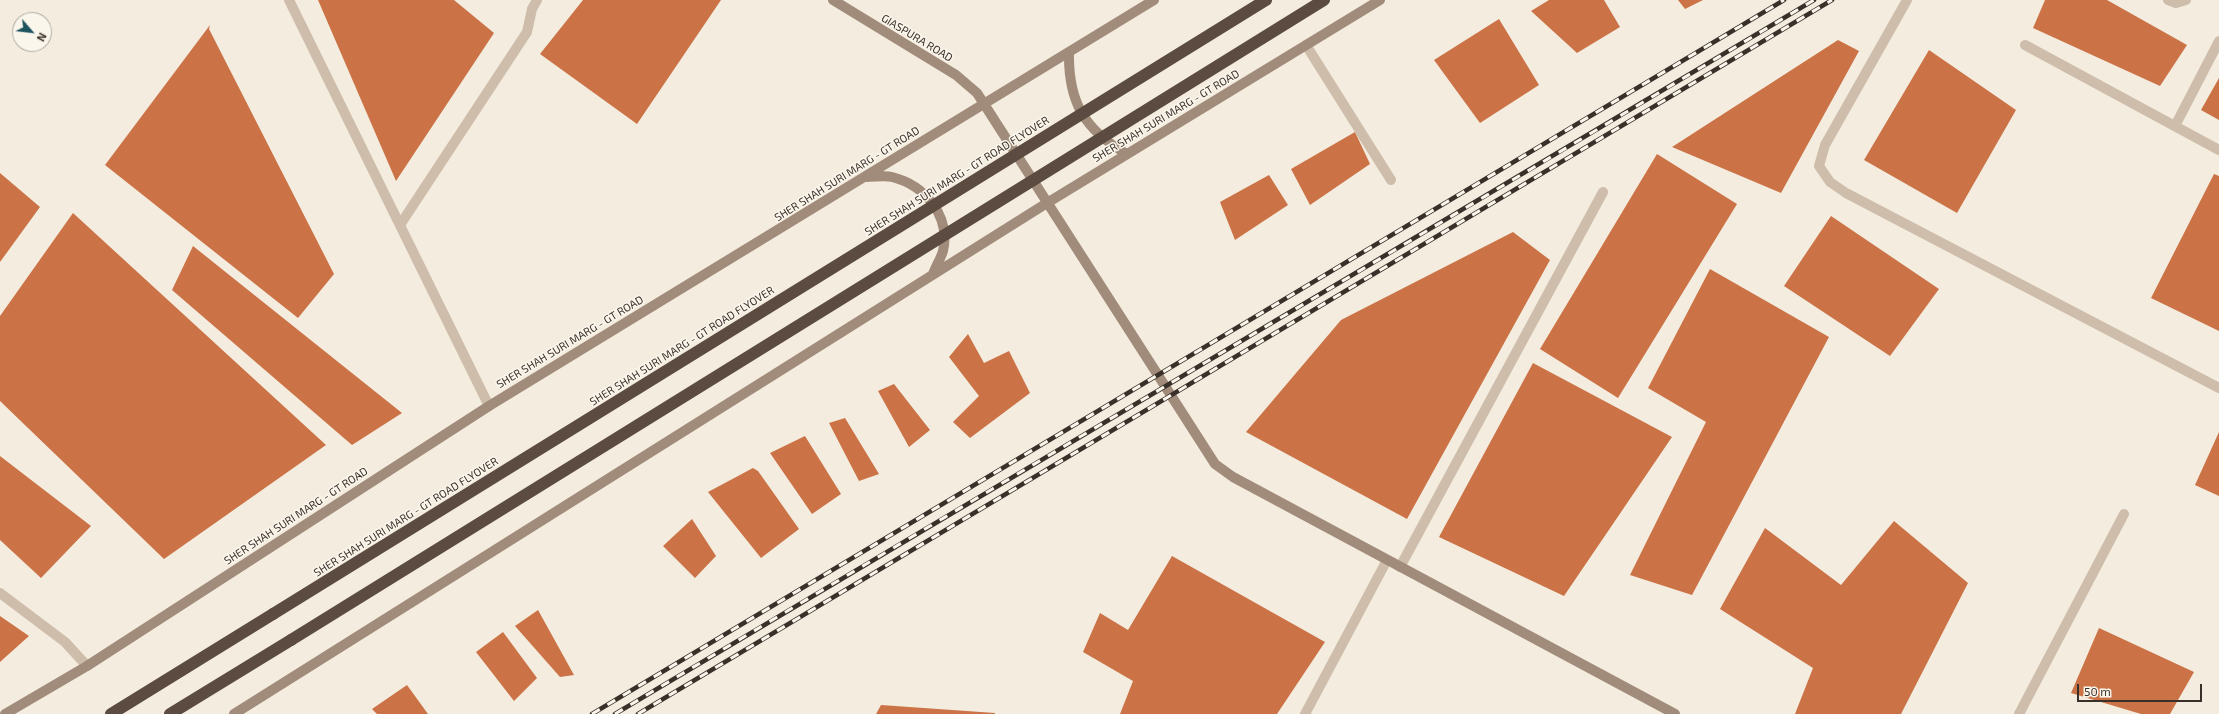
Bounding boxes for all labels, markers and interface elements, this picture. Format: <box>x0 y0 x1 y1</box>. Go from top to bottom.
street label: GIASPURA ROAD <box>879 11 955 65</box>
north arrow <box>12 12 52 52</box>
text: N <box>35 31 50 44</box>
street label: SHER SHAH SURI MARG - GT ROAD <box>1090 67 1242 165</box>
street label: SHER SHAH SURI MARG - GT ROAD FLYOVER <box>862 113 1052 239</box>
street label: SHER SHAH SURI MARG - GT ROAD <box>772 124 922 224</box>
street label: SHER SHAH SURI MARG - GT ROAD FLYOVER <box>587 283 777 409</box>
street label: SHER SHAH SURI MARG - GT ROAD <box>494 293 646 391</box>
street label: SHER SHAH SURI MARG - GT ROAD FLYOVER <box>311 454 501 580</box>
street label: SHER SHAH SURI MARG - GT ROAD <box>222 465 370 567</box>
scale bar <box>2079 676 2204 702</box>
text: 50 m <box>2084 684 2111 698</box>

